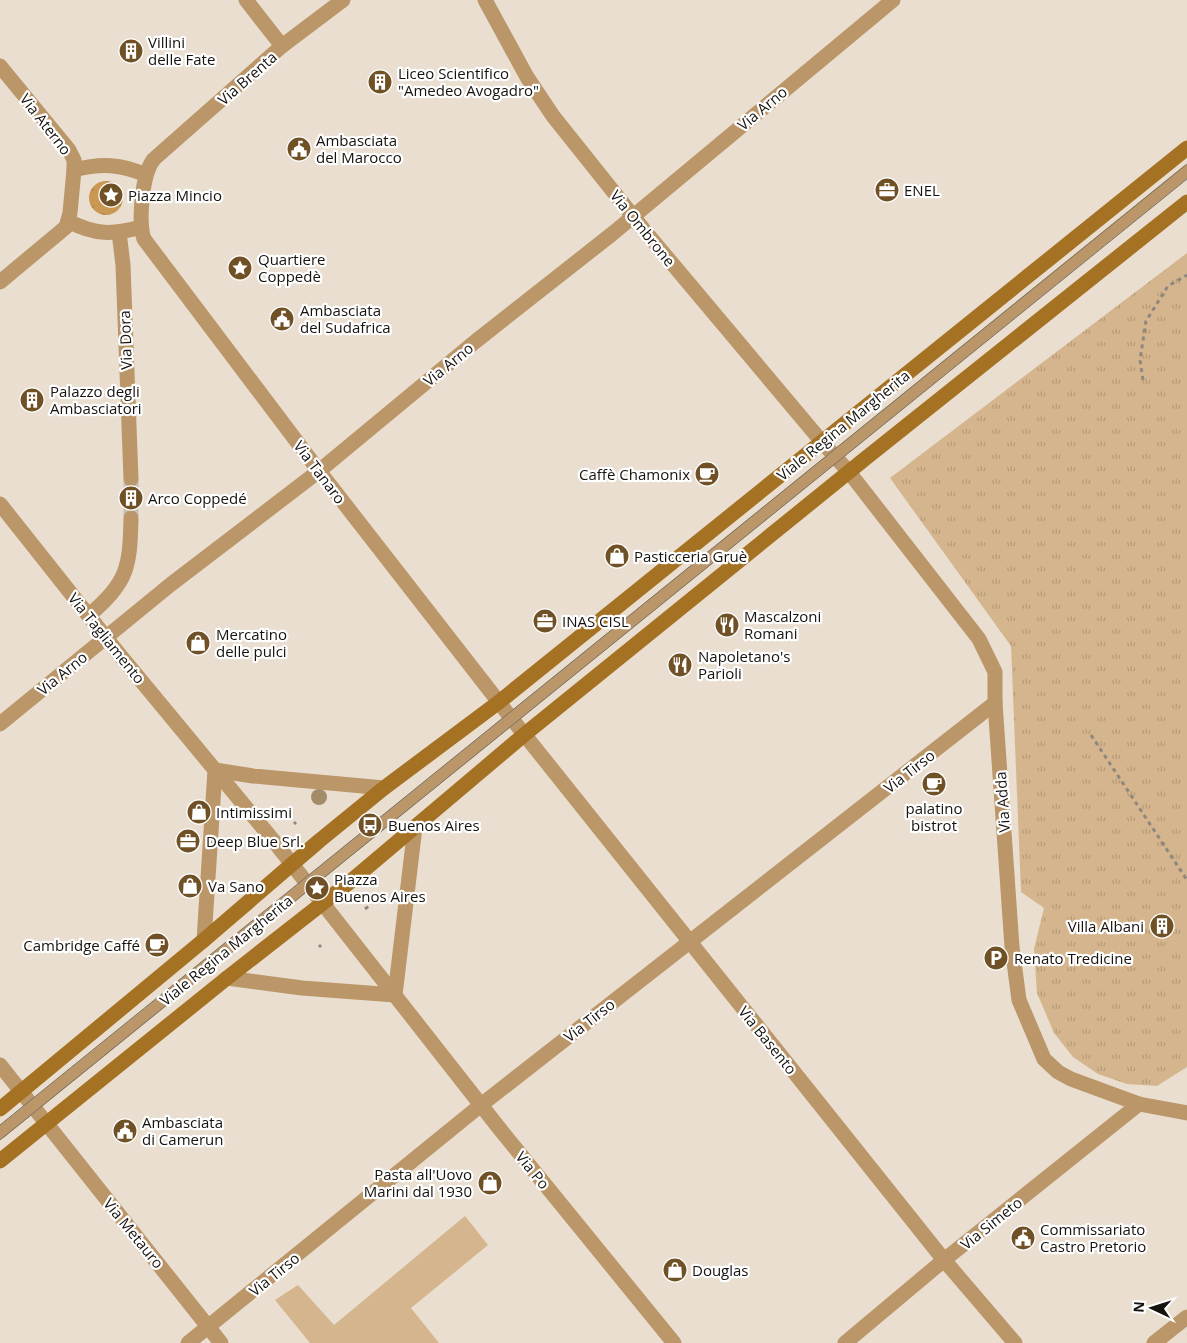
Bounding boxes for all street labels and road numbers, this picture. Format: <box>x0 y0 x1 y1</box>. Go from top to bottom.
street label: Via Brenta <box>213 47 281 109</box>
street label: Via Arno <box>733 81 791 135</box>
street label: Via Aterno <box>16 89 76 159</box>
street label: Via Ombrone <box>606 186 680 270</box>
street label: Via Dora <box>114 310 136 370</box>
street label: Via Arno <box>419 338 477 390</box>
street label: Viale Regina Margherita <box>772 365 914 485</box>
street label: Via Tanaro <box>290 436 350 508</box>
street label: Via Tagliamento <box>64 588 150 688</box>
street label: Via Arno <box>33 647 91 699</box>
street label: Via Tirso <box>879 745 939 797</box>
street label: Via Adda <box>990 771 1014 833</box>
street label: Viale Regina Margherita <box>155 890 297 1010</box>
street label: Via Tirso <box>559 994 619 1046</box>
street label: Via Basento <box>734 1002 802 1078</box>
street label: Via Po <box>512 1147 554 1193</box>
street label: Via Simeto <box>956 1192 1026 1254</box>
street label: Via Metauro <box>100 1194 168 1272</box>
street label: Via Tirso <box>245 1248 303 1300</box>

